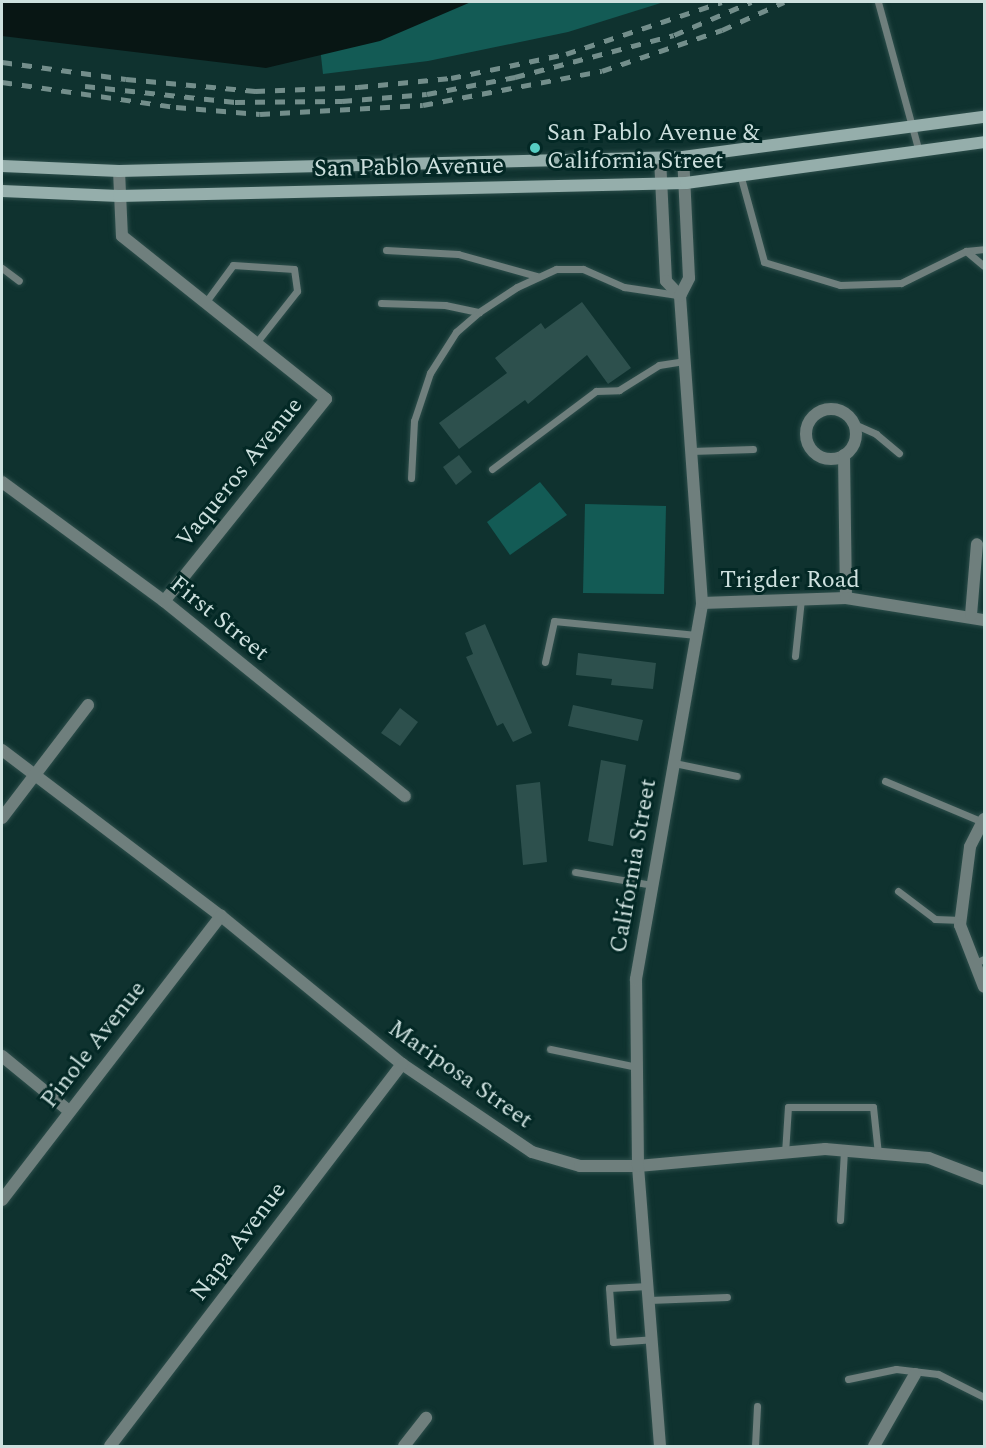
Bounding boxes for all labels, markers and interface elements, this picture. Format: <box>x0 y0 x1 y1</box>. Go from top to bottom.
place label: San Pablo Avenue & California Street <box>547 120 760 176</box>
marker: San Pablo Avenue & California Street <box>528 141 542 155</box>
street label: San Pablo Avenue <box>314 152 504 184</box>
street label: Vaqueros Avenue <box>171 392 309 554</box>
street label: Trigder Road <box>720 567 860 595</box>
street label: First Street <box>164 570 274 668</box>
street label: California Street <box>605 777 663 955</box>
street label: Pinole Avenue <box>35 976 153 1114</box>
street label: Mariposa Street <box>382 1015 538 1135</box>
street label: Napa Avenue <box>185 1177 293 1307</box>

